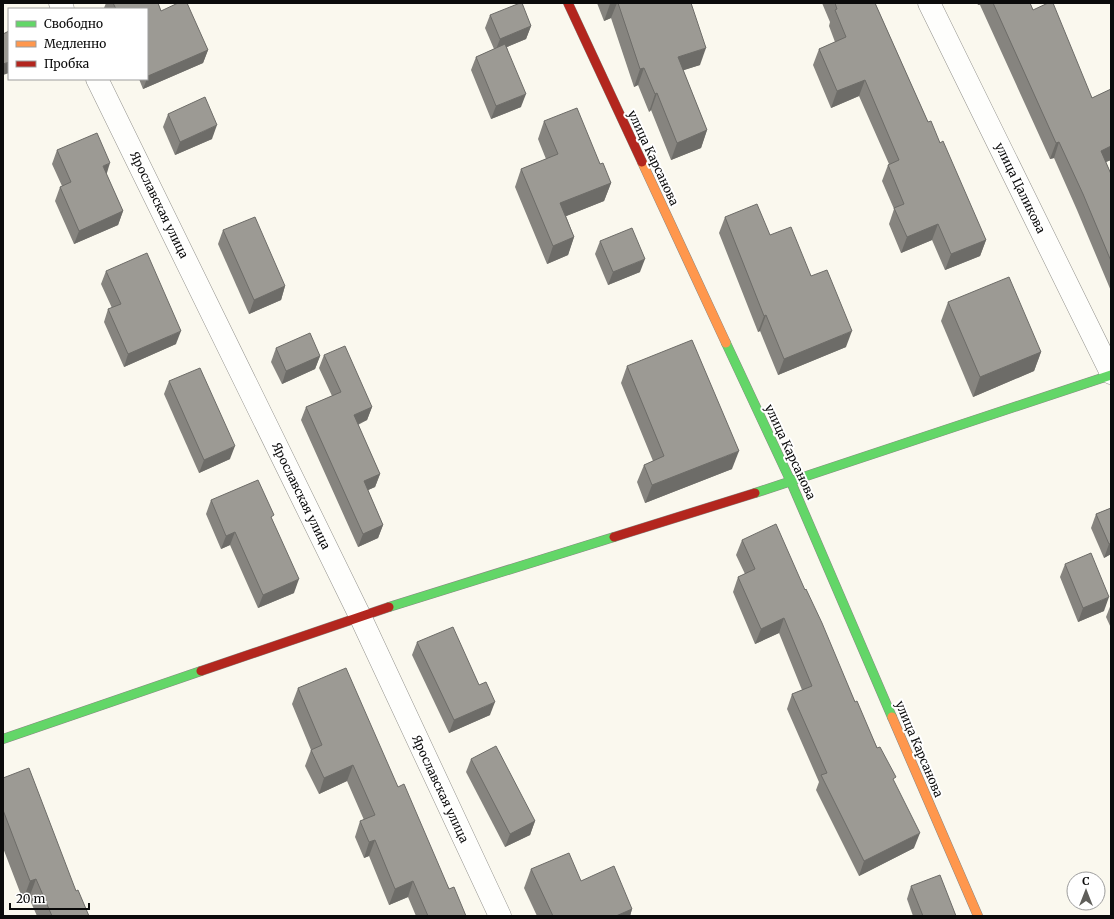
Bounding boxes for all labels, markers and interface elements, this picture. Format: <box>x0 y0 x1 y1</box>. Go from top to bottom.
legend <box>8 8 148 80</box>
text: Свободно <box>44 16 103 31</box>
text: Медленно <box>44 36 106 51</box>
text: Пробка <box>44 56 90 71</box>
street label: улица Карсанова <box>625 108 682 208</box>
street label: улица Цаликова <box>992 140 1049 236</box>
street label: Ярославская улица <box>127 149 192 261</box>
street label: улица Карсанова <box>762 402 819 502</box>
street label: Ярославская улица <box>269 440 334 552</box>
street label: улица Карсанова <box>892 698 947 800</box>
street label: Ярославская улица <box>409 733 472 846</box>
north arrow <box>1066 871 1106 911</box>
text: С <box>1082 874 1090 888</box>
scale bar <box>10 885 89 911</box>
text: 20 m <box>16 891 45 906</box>

